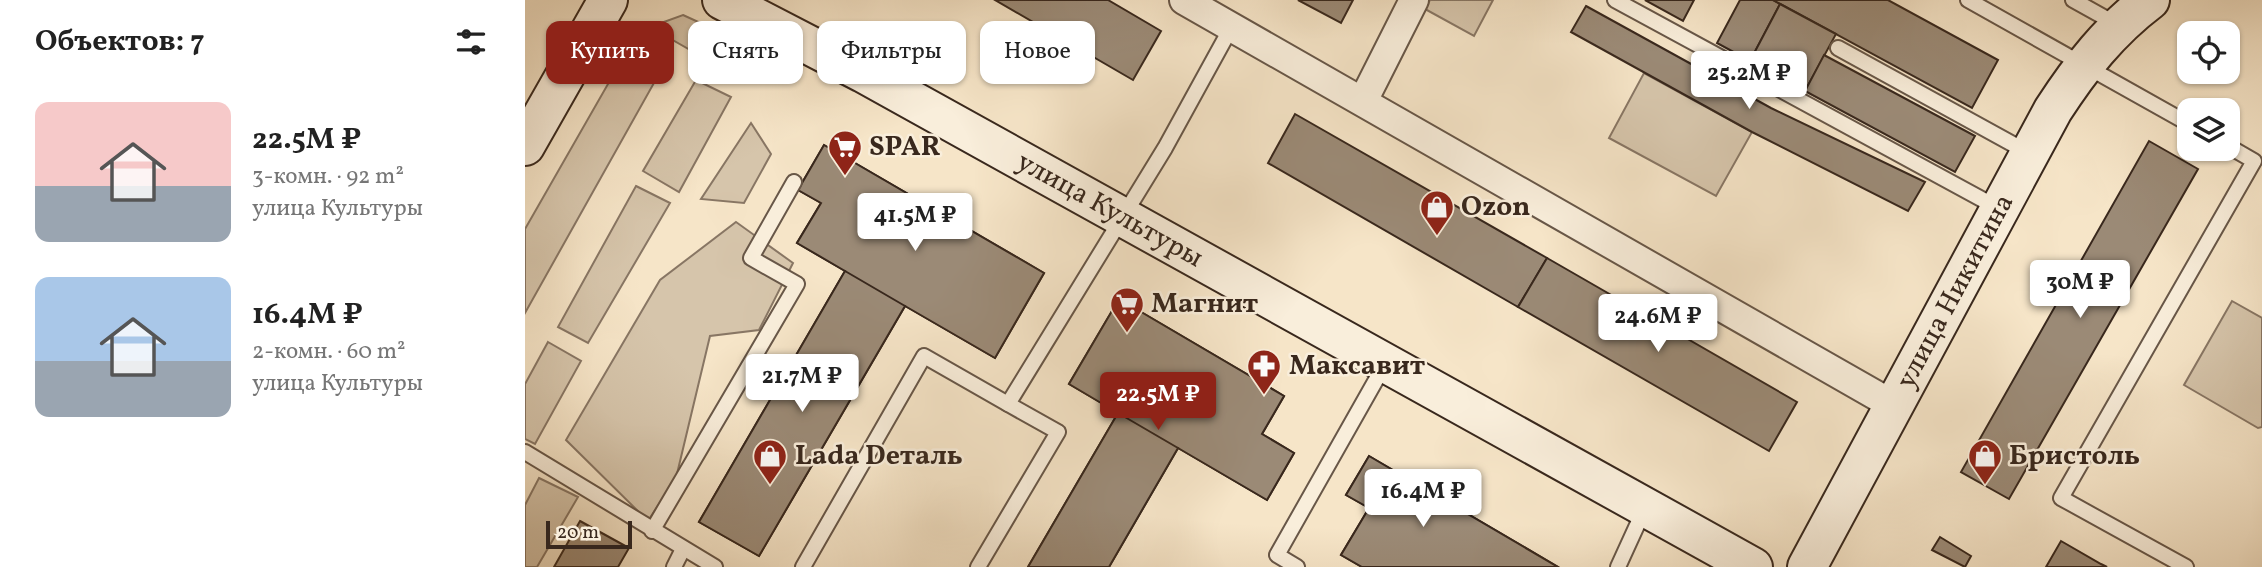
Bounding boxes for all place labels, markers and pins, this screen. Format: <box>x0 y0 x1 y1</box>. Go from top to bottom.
pin: 25.2M ₽ <box>1684 52 1814 111</box>
supermarket icon: SPAR <box>826 128 864 177</box>
place label: SPAR <box>869 128 941 167</box>
shop icon: Ozon <box>1418 188 1456 237</box>
place label: Ozon <box>1461 188 1531 227</box>
pin: 41.5M ₽ <box>850 194 980 253</box>
pin: 30M ₽ <box>2031 260 2129 320</box>
supermarket icon: Магнит <box>1108 285 1146 334</box>
place label: Магнит <box>1151 285 1259 324</box>
pin: 24.6M ₽ <box>1593 294 1723 354</box>
pharmacy icon: Максавит <box>1245 347 1283 396</box>
place label: Максавит <box>1289 347 1426 386</box>
pin: 21.7M ₽ <box>737 354 867 414</box>
pin: 22.5M ₽ <box>1093 372 1223 432</box>
shop icon: Lada Dеталь <box>751 437 789 486</box>
place label: Lada Dеталь <box>795 437 963 476</box>
shop icon: Бристоль <box>1966 437 2004 486</box>
place label: Бристоль <box>2009 437 2140 476</box>
pin: 16.4M ₽ <box>1358 470 1488 529</box>

